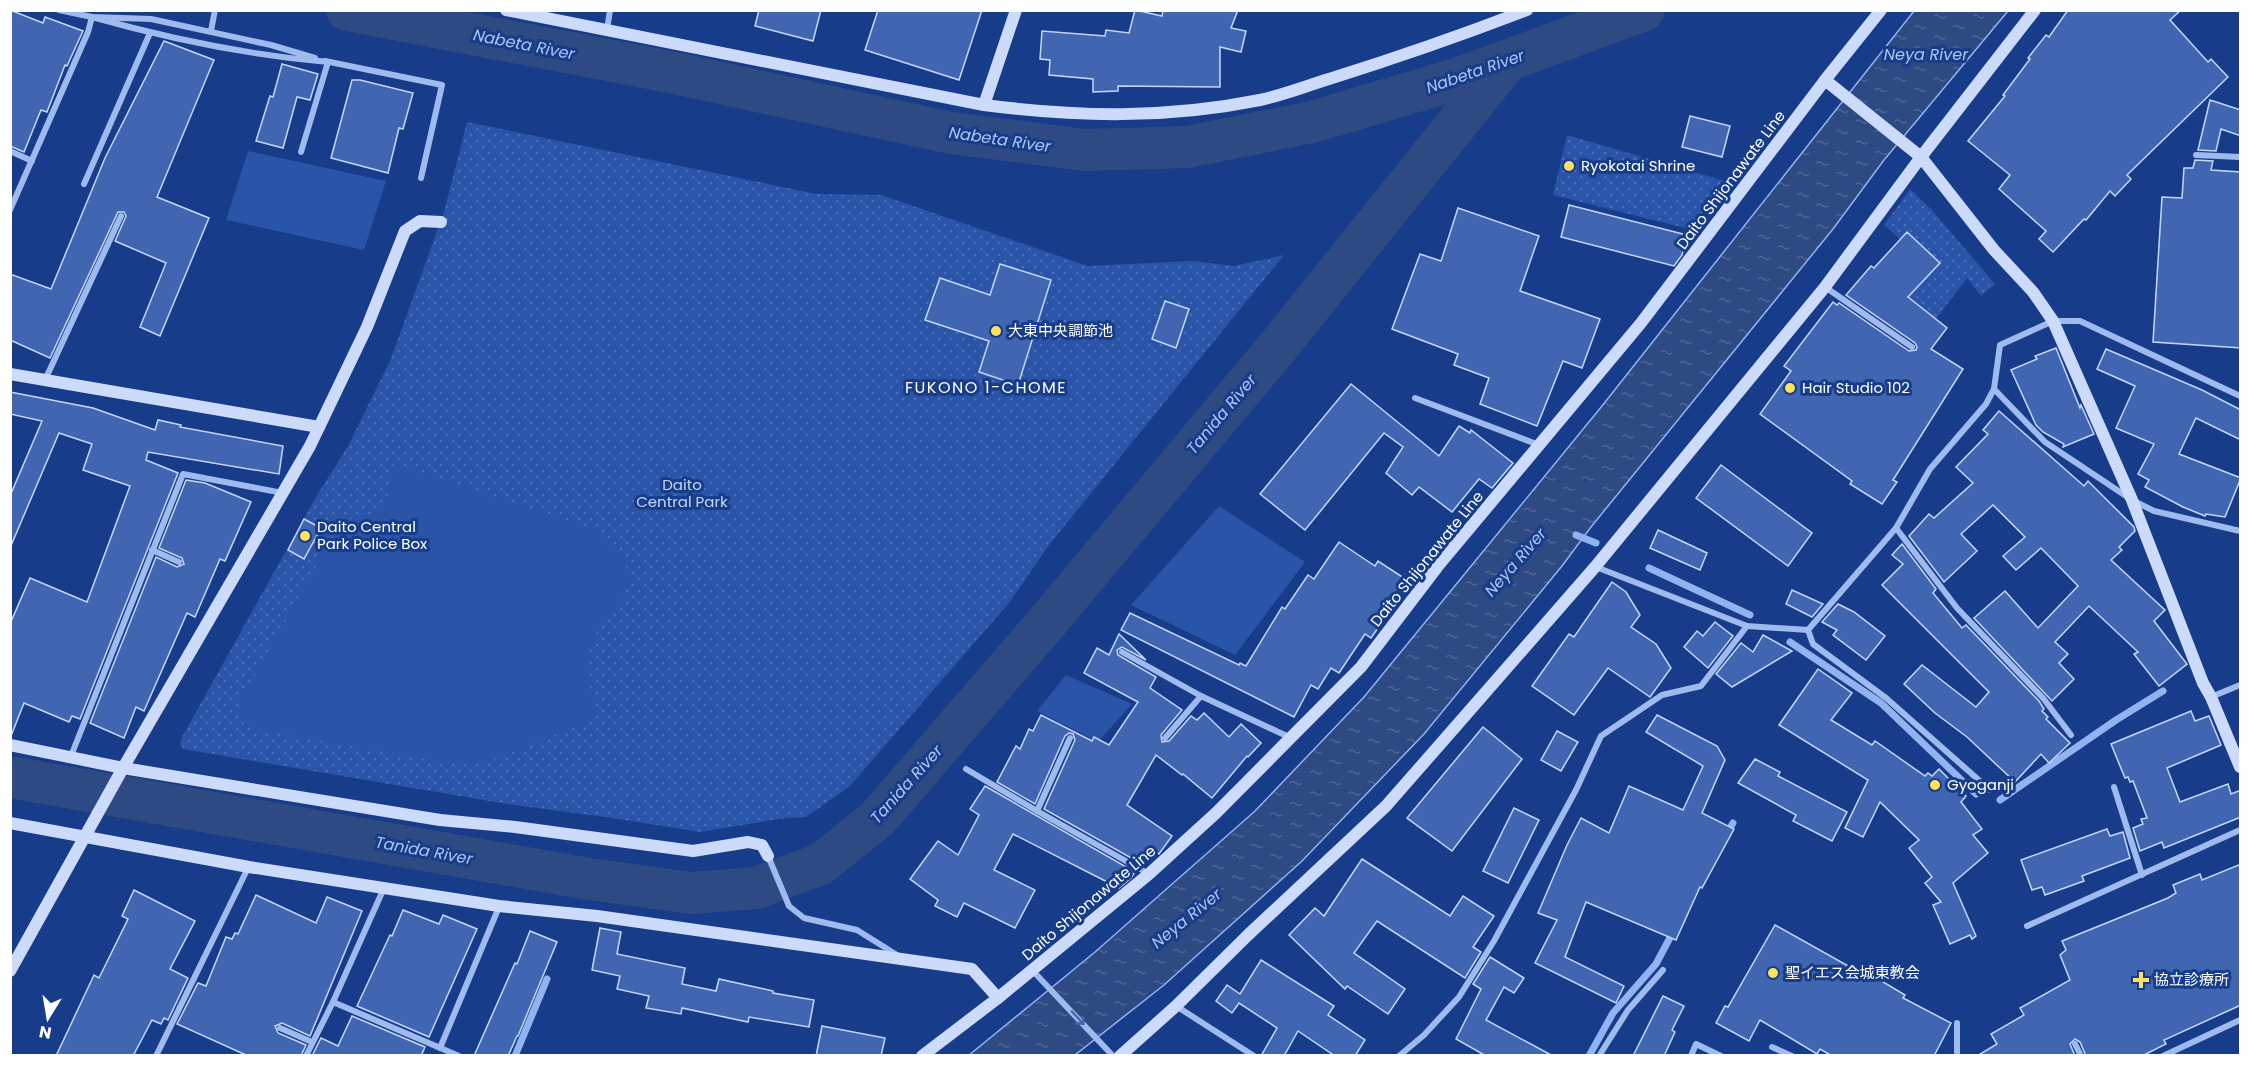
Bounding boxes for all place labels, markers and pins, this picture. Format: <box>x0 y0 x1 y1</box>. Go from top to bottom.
place label: Ryokotai Shrine <box>1581 155 1695 176</box>
marker: Ryokotai Shrine <box>1562 159 1576 173</box>
place label: 大東中央調節池 <box>1008 320 1113 341</box>
marker: 大東中央調節池 <box>989 324 1003 338</box>
place label: Hair Studio 102 <box>1802 377 1910 398</box>
marker: Hair Studio 102 <box>1783 381 1797 395</box>
place label: Daito Central Park Police Box <box>317 516 427 554</box>
marker: Daito Central Park Police Box <box>298 529 312 543</box>
place label: Gyoganji <box>1947 774 2014 795</box>
marker: Gyoganji <box>1928 778 1942 792</box>
place label: 聖イエス会城東教会 <box>1785 962 1920 983</box>
marker: 聖イエス会城東教会 <box>1766 966 1780 980</box>
place label: 協立診療所 <box>2154 969 2229 990</box>
marker: 協立診療所 <box>2132 971 2150 989</box>

